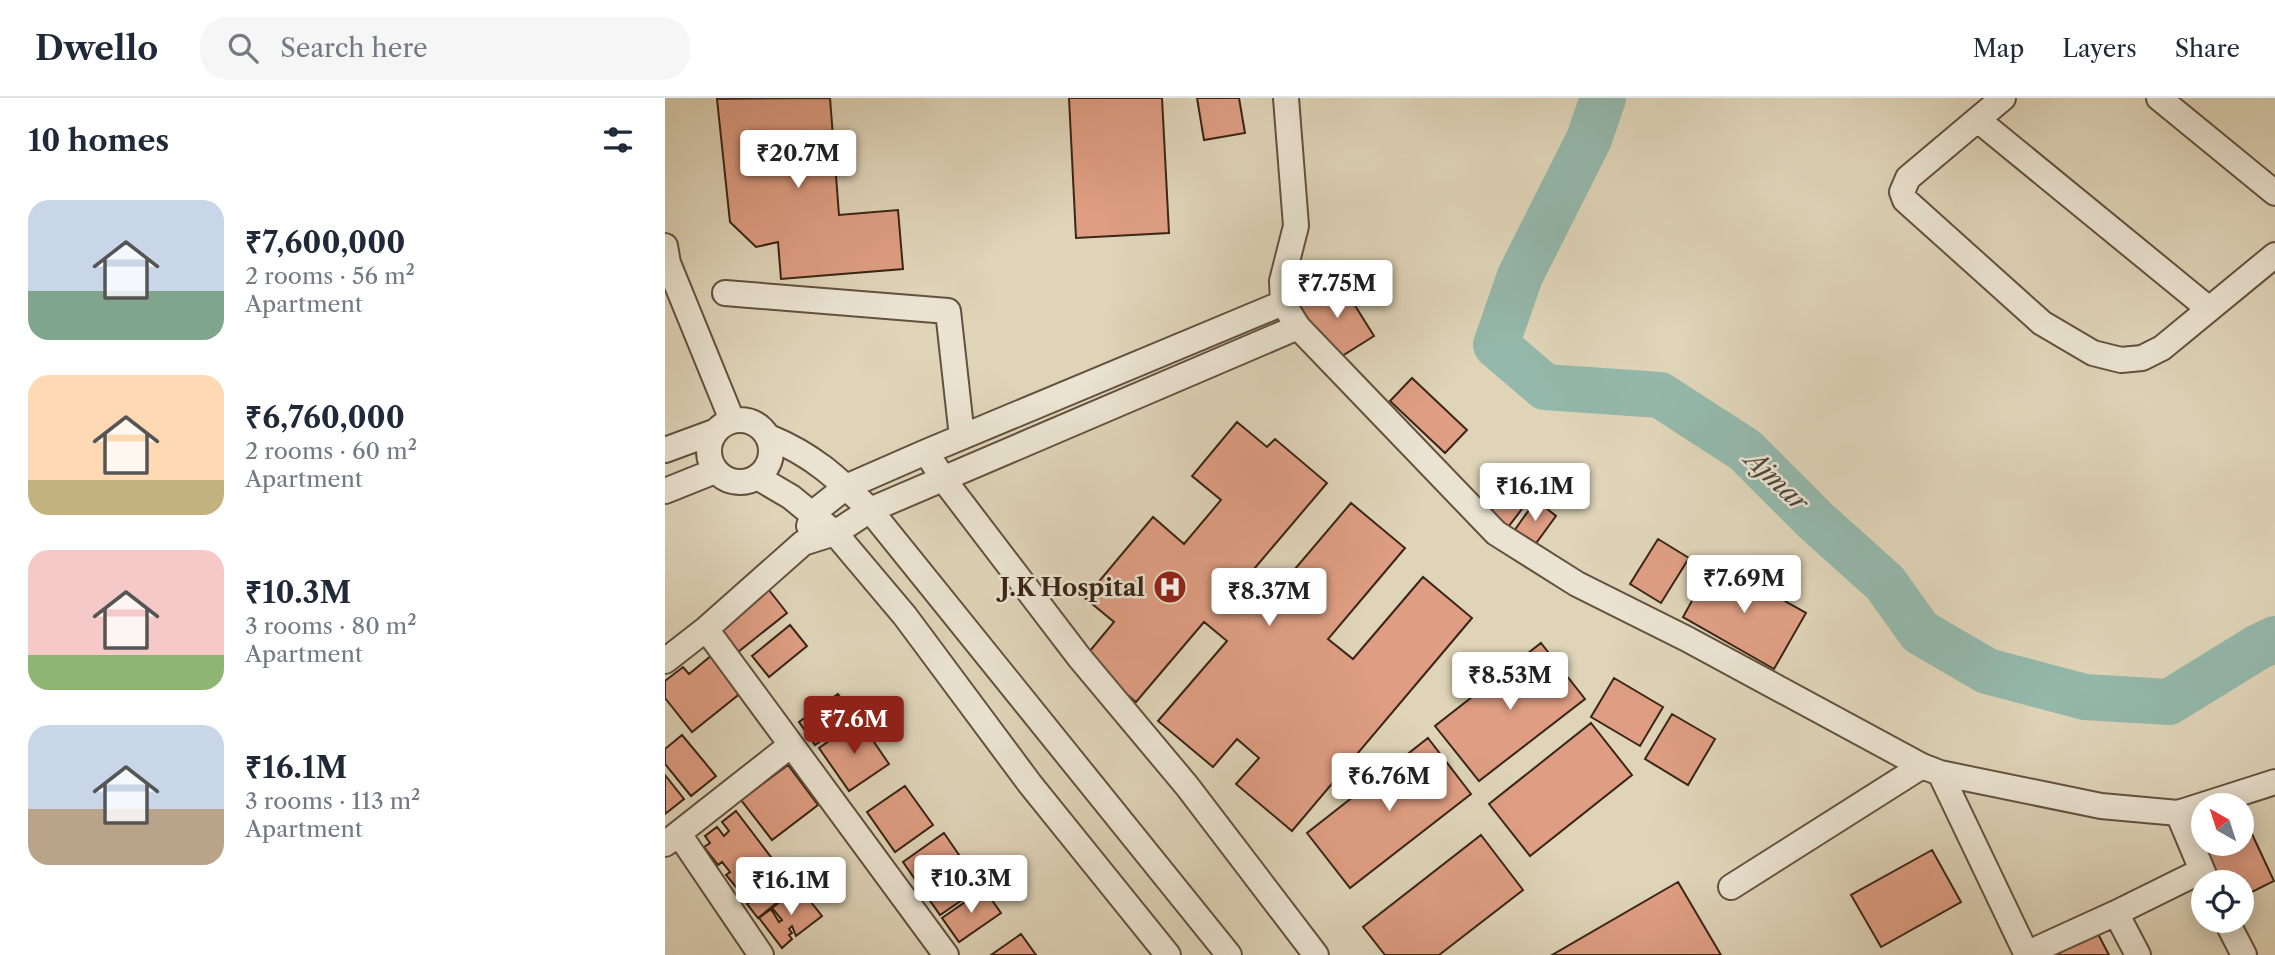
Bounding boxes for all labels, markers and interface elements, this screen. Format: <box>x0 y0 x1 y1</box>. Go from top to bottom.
search box <box>200 17 690 80</box>
text: Dwello <box>35 28 158 69</box>
icon: search <box>224 29 262 67</box>
text: Search here <box>280 32 428 64</box>
text: Map <box>1973 34 2024 63</box>
text: Layers <box>2062 34 2137 63</box>
text: Share <box>2175 34 2240 63</box>
icon: filters <box>599 121 637 159</box>
text: 10 homes <box>28 122 169 159</box>
pin: ₹20.7M <box>741 130 855 190</box>
text: ₹20.7M <box>756 139 840 167</box>
text: ₹7,600,000 <box>245 224 405 261</box>
icon: home <box>84 228 168 312</box>
pin: ₹7.75M <box>1280 260 1394 320</box>
text: 2 rooms · 56 m² <box>245 262 415 290</box>
text: ₹7.75M <box>1298 269 1376 297</box>
text: Apartment <box>245 290 363 318</box>
text: ₹6,760,000 <box>245 399 405 436</box>
icon: home <box>84 403 168 487</box>
text: 2 rooms · 60 m² <box>245 437 417 465</box>
water label: Ajmar <box>1736 441 1817 519</box>
pin: ₹16.1M <box>1478 464 1592 523</box>
text: Apartment <box>245 465 363 493</box>
text: ₹16.1M <box>1496 472 1574 500</box>
pin: ₹7.69M <box>1687 556 1801 615</box>
text: ₹7.69M <box>1703 564 1785 592</box>
hospital icon: J.K Hospital <box>1151 568 1189 606</box>
pin: ₹8.37M <box>1212 568 1326 628</box>
place label: J.K Hospital <box>996 573 1145 602</box>
text: ₹10.3M <box>245 574 351 611</box>
text: ₹8.37M <box>1227 577 1311 605</box>
icon: home <box>84 578 168 662</box>
text: 3 rooms · 80 m² <box>245 612 417 640</box>
text: Apartment <box>245 640 363 668</box>
pin: ₹8.53M <box>1453 652 1567 712</box>
text: ₹8.53M <box>1468 661 1552 689</box>
pin: ₹7.6M <box>805 696 903 756</box>
text: ₹7.6M <box>820 705 888 733</box>
text: ₹16.1M <box>245 749 347 786</box>
icon: home <box>84 753 168 837</box>
pin: ₹6.76M <box>1332 754 1446 813</box>
text: ₹6.76M <box>1348 762 1430 790</box>
text: 3 rooms · 113 m² <box>245 787 421 815</box>
north arrow <box>2191 793 2254 856</box>
map controls <box>2191 793 2254 933</box>
text: Apartment <box>245 815 363 843</box>
pin: ₹10.3M <box>914 856 1028 915</box>
pin: ₹16.1M <box>734 858 848 917</box>
text: ₹10.3M <box>930 864 1012 892</box>
text: ₹16.1M <box>752 866 830 894</box>
button: locate <box>2191 870 2254 933</box>

